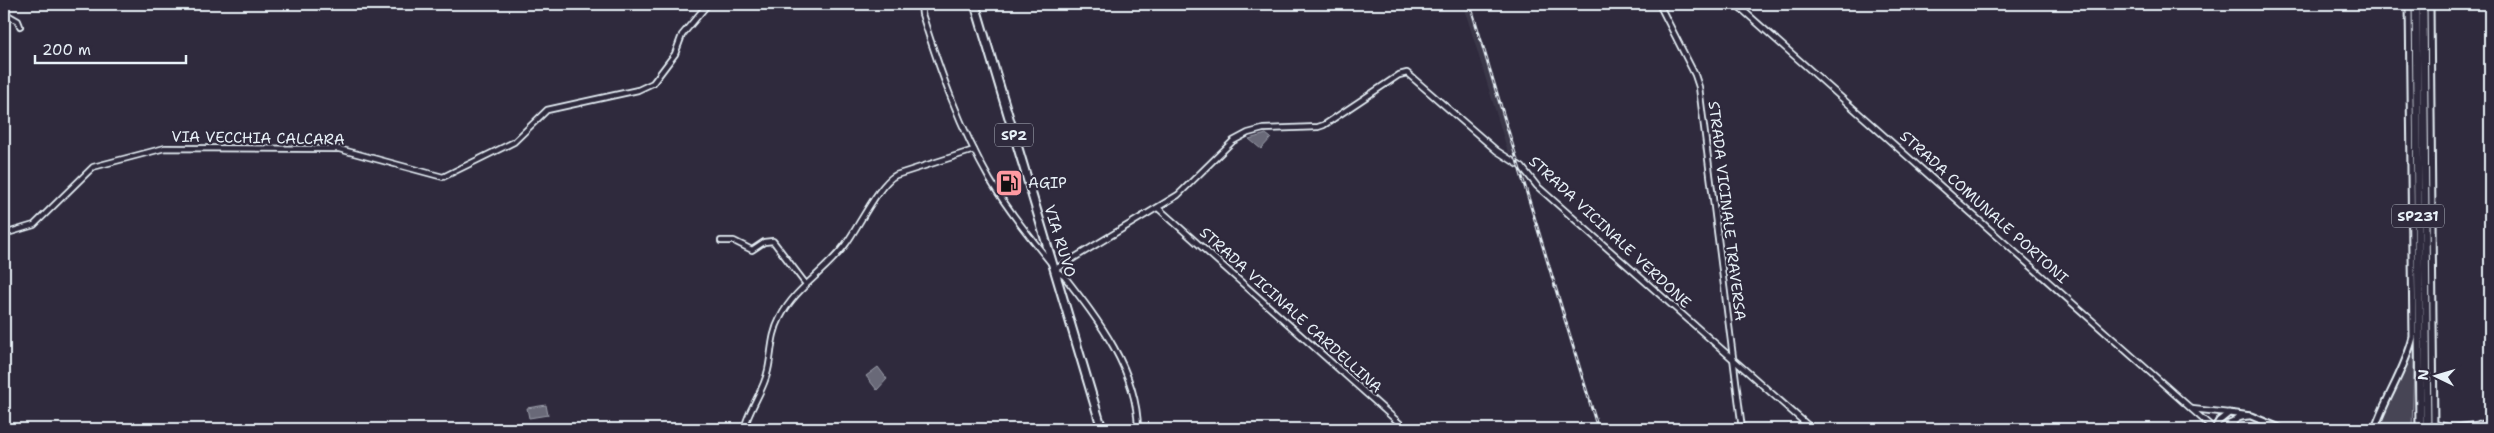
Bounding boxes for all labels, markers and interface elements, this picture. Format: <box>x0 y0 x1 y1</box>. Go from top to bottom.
scale bar <box>35 32 186 64</box>
text: 200 m <box>42 40 91 60</box>
street label: STRADA VICINALE TRAVERSA <box>1704 100 1750 322</box>
road number: SP2 <box>995 124 1033 146</box>
street label: VIA VECCHIA CALCARA <box>171 126 345 150</box>
street label: STRADA COMUNALE PORTONI <box>1896 126 2072 288</box>
street label: STRADA VICINALE VERDONE <box>1525 151 1695 313</box>
fuel station icon: AGIP <box>994 168 1024 198</box>
place label: AGIP <box>1028 173 1067 193</box>
street label: VIA RUVO <box>1040 202 1080 280</box>
road number: SP231 <box>2392 205 2444 228</box>
street label: STRADA VICINALE CARDELLINA <box>1196 223 1387 397</box>
north arrow <box>2412 350 2462 400</box>
text: N <box>2414 369 2432 381</box>

